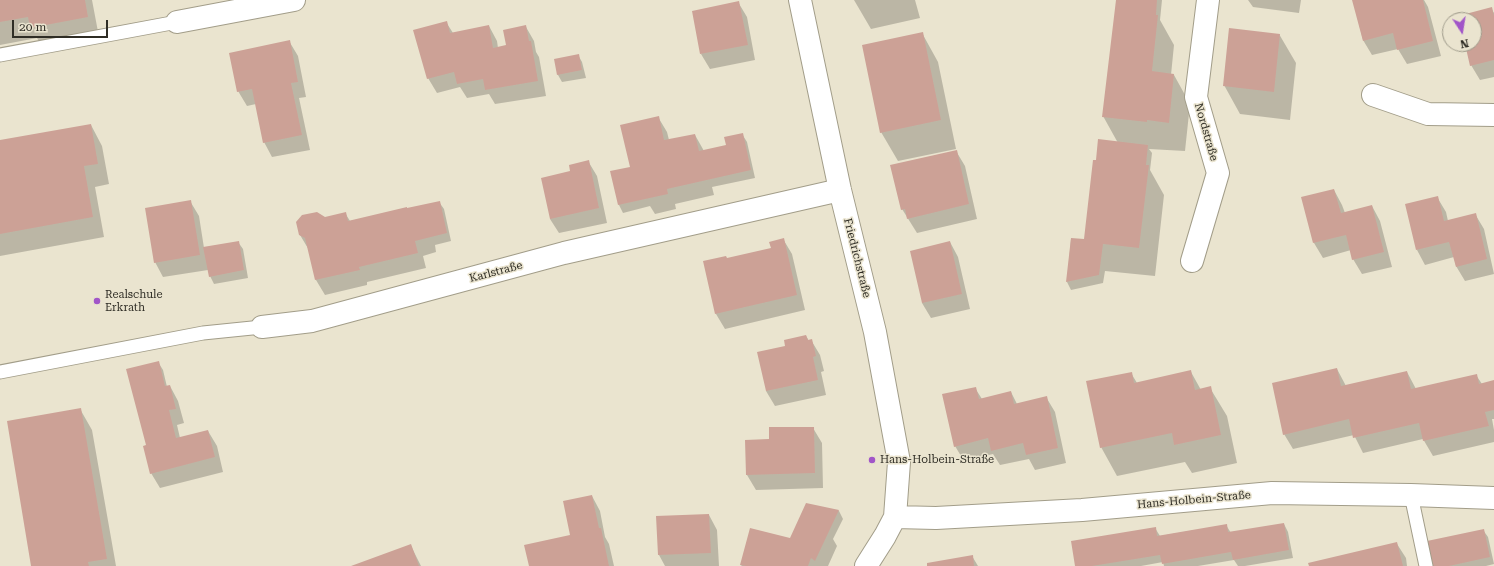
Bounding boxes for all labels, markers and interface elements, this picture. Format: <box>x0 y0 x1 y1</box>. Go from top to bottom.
scale bar <box>14 12 110 38</box>
north arrow <box>1442 12 1482 52</box>
text: 20 m <box>19 20 46 34</box>
text: N <box>1459 36 1470 50</box>
street label: Nordstraße <box>1191 102 1221 162</box>
street label: Friedrichstraße <box>841 217 873 299</box>
street label: Karlstraße <box>468 259 524 285</box>
place label: Realschule Erkrath <box>105 288 162 314</box>
marker: Realschule Erkrath <box>92 296 102 306</box>
place label: Hans-Holbein-Straße <box>880 453 994 467</box>
marker: Hans-Holbein-Straße <box>867 455 877 465</box>
street label: Hans-Holbein-Straße <box>1137 488 1251 512</box>

